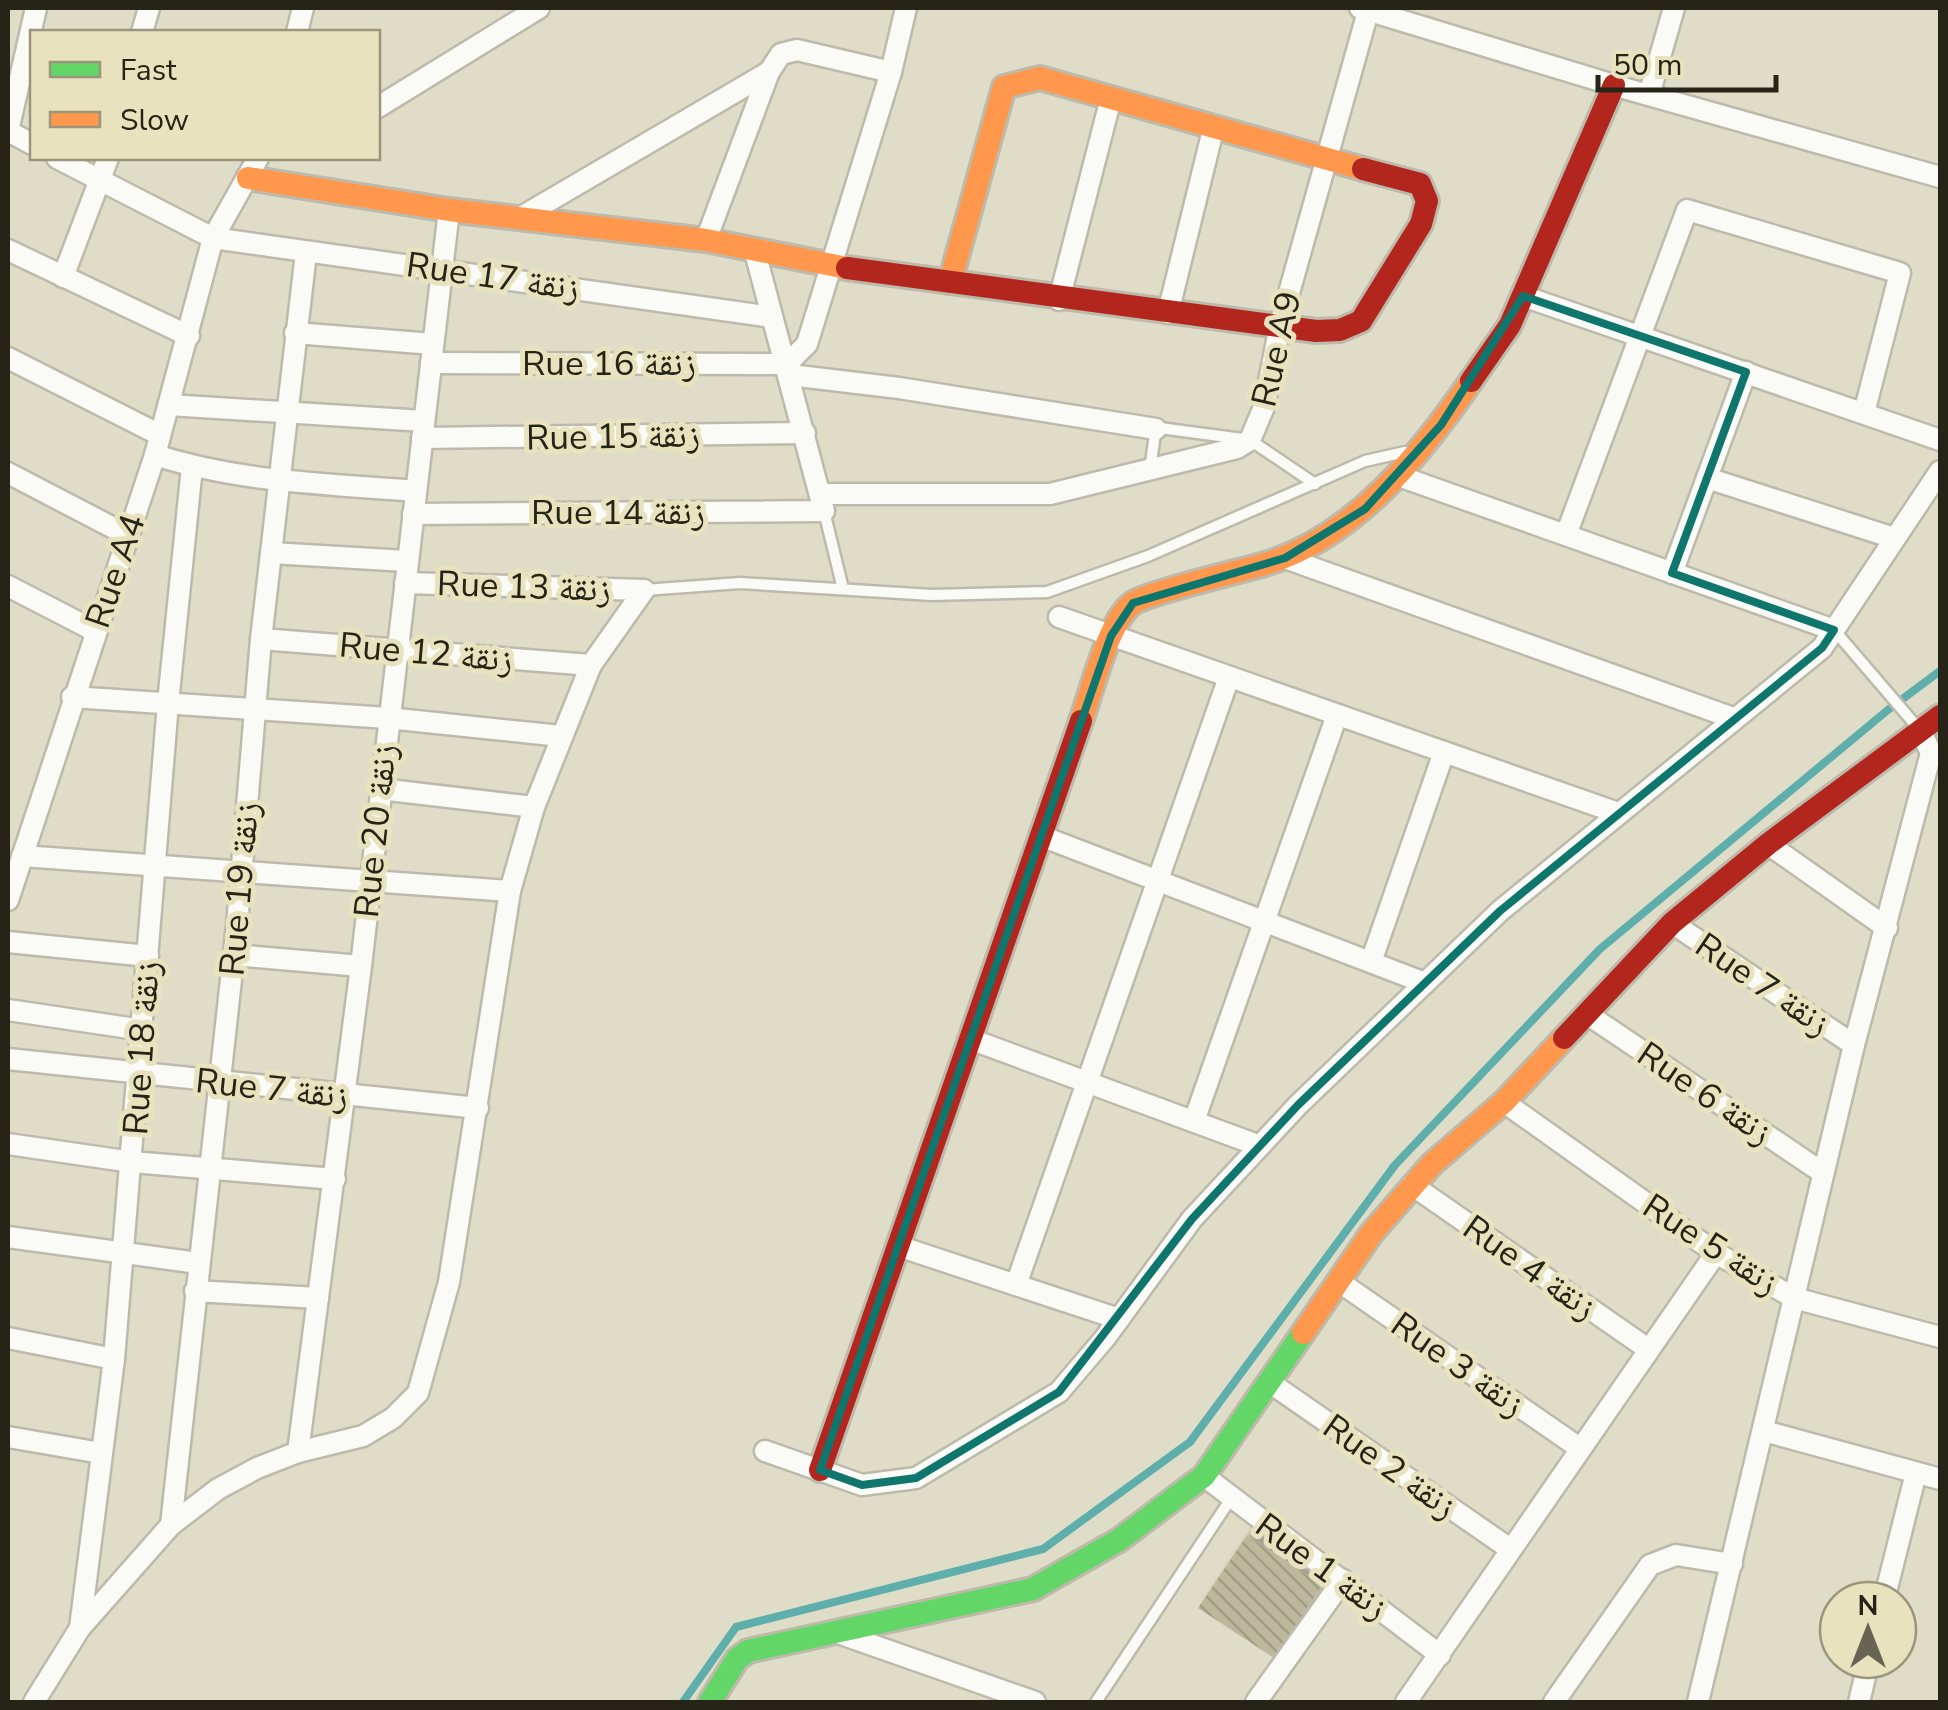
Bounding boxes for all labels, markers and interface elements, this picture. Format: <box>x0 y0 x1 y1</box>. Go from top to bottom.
legend <box>30 30 380 160</box>
scale bar <box>1598 30 1776 92</box>
text: 50 m <box>1613 45 1682 86</box>
text: Fast <box>120 50 177 91</box>
text: Slow <box>120 100 189 141</box>
street label: Rue 17 زنقة <box>403 241 582 312</box>
street label: Rue A9 <box>1240 287 1313 411</box>
street label: Rue 16 زنقة <box>522 340 696 387</box>
street label: Rue 15 زنقة <box>526 411 700 462</box>
street label: Rue 14 زنقة <box>531 489 705 536</box>
street label: Rue A4 <box>74 508 157 634</box>
street label: Rue 13 زنقة <box>436 560 612 613</box>
street label: Rue 12 زنقة <box>337 621 515 683</box>
street label: Rue 20 زنقة <box>343 742 408 920</box>
street label: Rue 19 زنقة <box>208 800 270 978</box>
street label: Rue 7 زنقة <box>1686 922 1839 1047</box>
street label: Rue 18 زنقة <box>112 960 171 1137</box>
street label: Rue 6 زنقة <box>1628 1031 1781 1156</box>
street label: Rue 7 زنقة <box>193 1057 351 1120</box>
street label: Rue 5 زنقة <box>1634 1183 1788 1306</box>
street label: Rue 4 زنقة <box>1453 1204 1606 1331</box>
street label: Rue 3 زنقة <box>1381 1301 1534 1428</box>
street label: Rue 2 زنقة <box>1313 1403 1466 1530</box>
street label: Rue 1 زنقة <box>1246 1502 1397 1630</box>
north arrow <box>1818 1580 1918 1680</box>
text: N <box>1858 1587 1878 1625</box>

